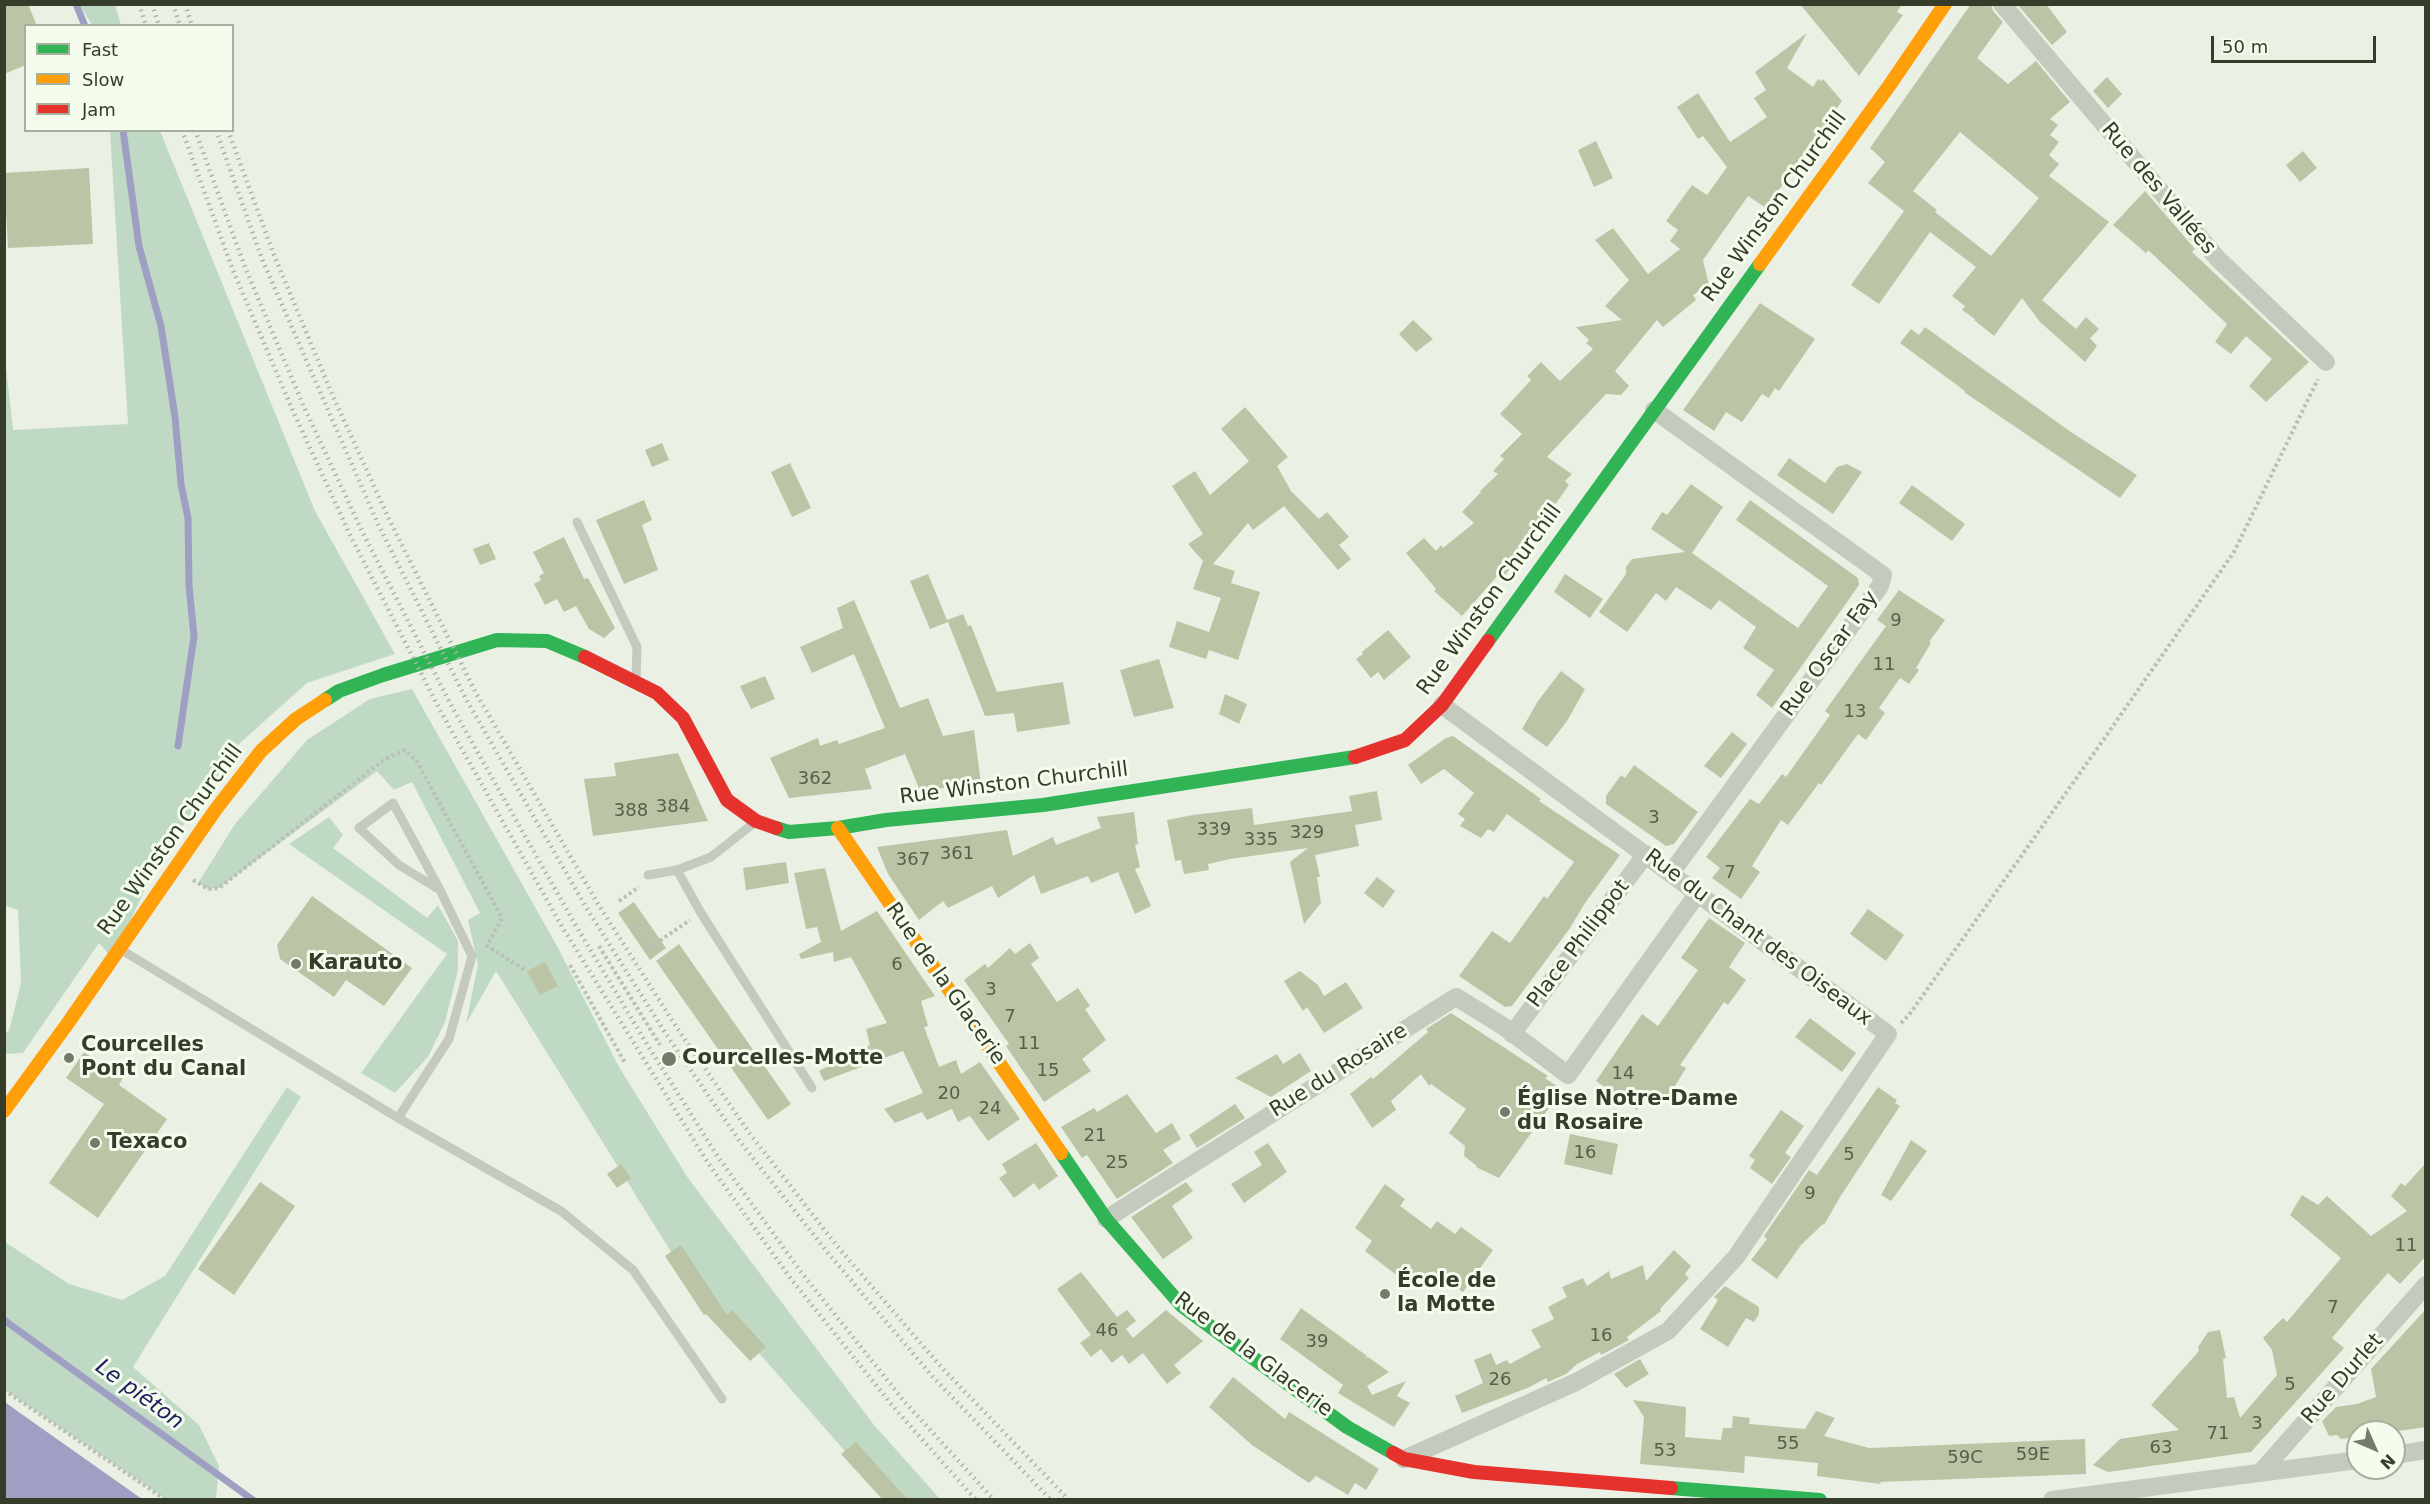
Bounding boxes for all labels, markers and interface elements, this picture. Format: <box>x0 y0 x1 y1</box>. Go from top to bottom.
legend <box>24 24 234 132</box>
scale bar <box>2214 24 2379 62</box>
text: 50 m <box>2222 36 2268 57</box>
text: Fast <box>82 39 118 60</box>
text: Slow <box>82 69 124 90</box>
text: Jam <box>82 99 116 120</box>
street label: Rue Winston Churchill <box>1697 107 1853 307</box>
street label: Rue des Vallées <box>2095 118 2221 260</box>
street label: Rue Winston Churchill <box>1412 500 1568 700</box>
street label: Rue Oscar Fay <box>1776 586 1884 722</box>
house number: 9 <box>1890 610 1902 632</box>
house number: 11 <box>1873 654 1895 676</box>
house number: 13 <box>1844 701 1866 723</box>
street label: Rue Winston Churchill <box>93 740 249 940</box>
street label: Rue Winston Churchill <box>898 757 1130 811</box>
house number: 362 <box>798 768 832 790</box>
house number: 384 <box>656 796 690 818</box>
house number: 388 <box>614 800 648 822</box>
house number: 3 <box>1648 807 1660 829</box>
house number: 339 <box>1197 819 1231 841</box>
house number: 329 <box>1290 822 1324 844</box>
house number: 335 <box>1244 829 1278 851</box>
house number: 361 <box>940 843 974 865</box>
street label: Rue du Chant des Oiseaux <box>1640 844 1876 1032</box>
house number: 367 <box>896 849 930 871</box>
house number: 7 <box>1724 862 1736 884</box>
street label: Place Philippot <box>1523 875 1635 1013</box>
street label: Rue de la Glacerie <box>880 898 1010 1070</box>
place label: Karauto <box>308 951 402 977</box>
house number: 6 <box>891 954 903 976</box>
marker: Karauto <box>289 957 303 971</box>
house number: 3 <box>985 979 997 1001</box>
house number: 7 <box>1004 1006 1016 1028</box>
street label: Rue du Rosaire <box>1266 1019 1412 1123</box>
place label: Courcelles Pont du Canal <box>81 1033 246 1083</box>
house number: 11 <box>1018 1033 1040 1055</box>
place label: Courcelles-Motte <box>682 1046 883 1072</box>
marker: Courcelles-Motte <box>660 1050 678 1068</box>
marker: Courcelles Pont du Canal <box>62 1051 76 1065</box>
house number: 15 <box>1037 1060 1059 1082</box>
house number: 14 <box>1612 1063 1634 1085</box>
house number: 20 <box>938 1083 960 1105</box>
place label: Église Notre-Dame du Rosaire <box>1517 1087 1738 1137</box>
house number: 24 <box>979 1098 1001 1120</box>
marker: Église Notre-Dame du Rosaire <box>1498 1105 1512 1119</box>
house number: 21 <box>1084 1125 1106 1147</box>
place label: Texaco <box>107 1130 187 1156</box>
marker: Texaco <box>88 1136 102 1150</box>
house number: 16 <box>1574 1142 1596 1164</box>
house number: 5 <box>1843 1144 1855 1166</box>
house number: 25 <box>1106 1152 1128 1174</box>
house number: 9 <box>1804 1183 1816 1205</box>
house number: 11 <box>2395 1235 2417 1257</box>
place label: École de la Motte <box>1397 1269 1496 1319</box>
street label: Rue de la Glacerie <box>1169 1287 1337 1423</box>
marker: École de la Motte <box>1378 1287 1392 1301</box>
house number: 7 <box>2327 1297 2339 1319</box>
house number: 46 <box>1096 1320 1118 1342</box>
house number: 16 <box>1590 1325 1612 1347</box>
street label: Rue Durlet <box>2297 1329 2389 1429</box>
house number: 39 <box>1306 1331 1328 1353</box>
water label: Le piéton <box>90 1354 188 1436</box>
house number: 26 <box>1489 1369 1511 1391</box>
house number: 5 <box>2284 1374 2296 1396</box>
house number: 3 <box>2251 1413 2263 1435</box>
north arrow <box>2346 1420 2406 1480</box>
house number: 71 <box>2207 1423 2229 1445</box>
house number: 55 <box>1777 1433 1799 1455</box>
house number: 63 <box>2150 1437 2172 1459</box>
house number: 53 <box>1654 1440 1676 1462</box>
house number: 59E <box>2016 1444 2050 1466</box>
house number: 59C <box>1947 1447 1983 1469</box>
text: N <box>2376 1450 2399 1473</box>

